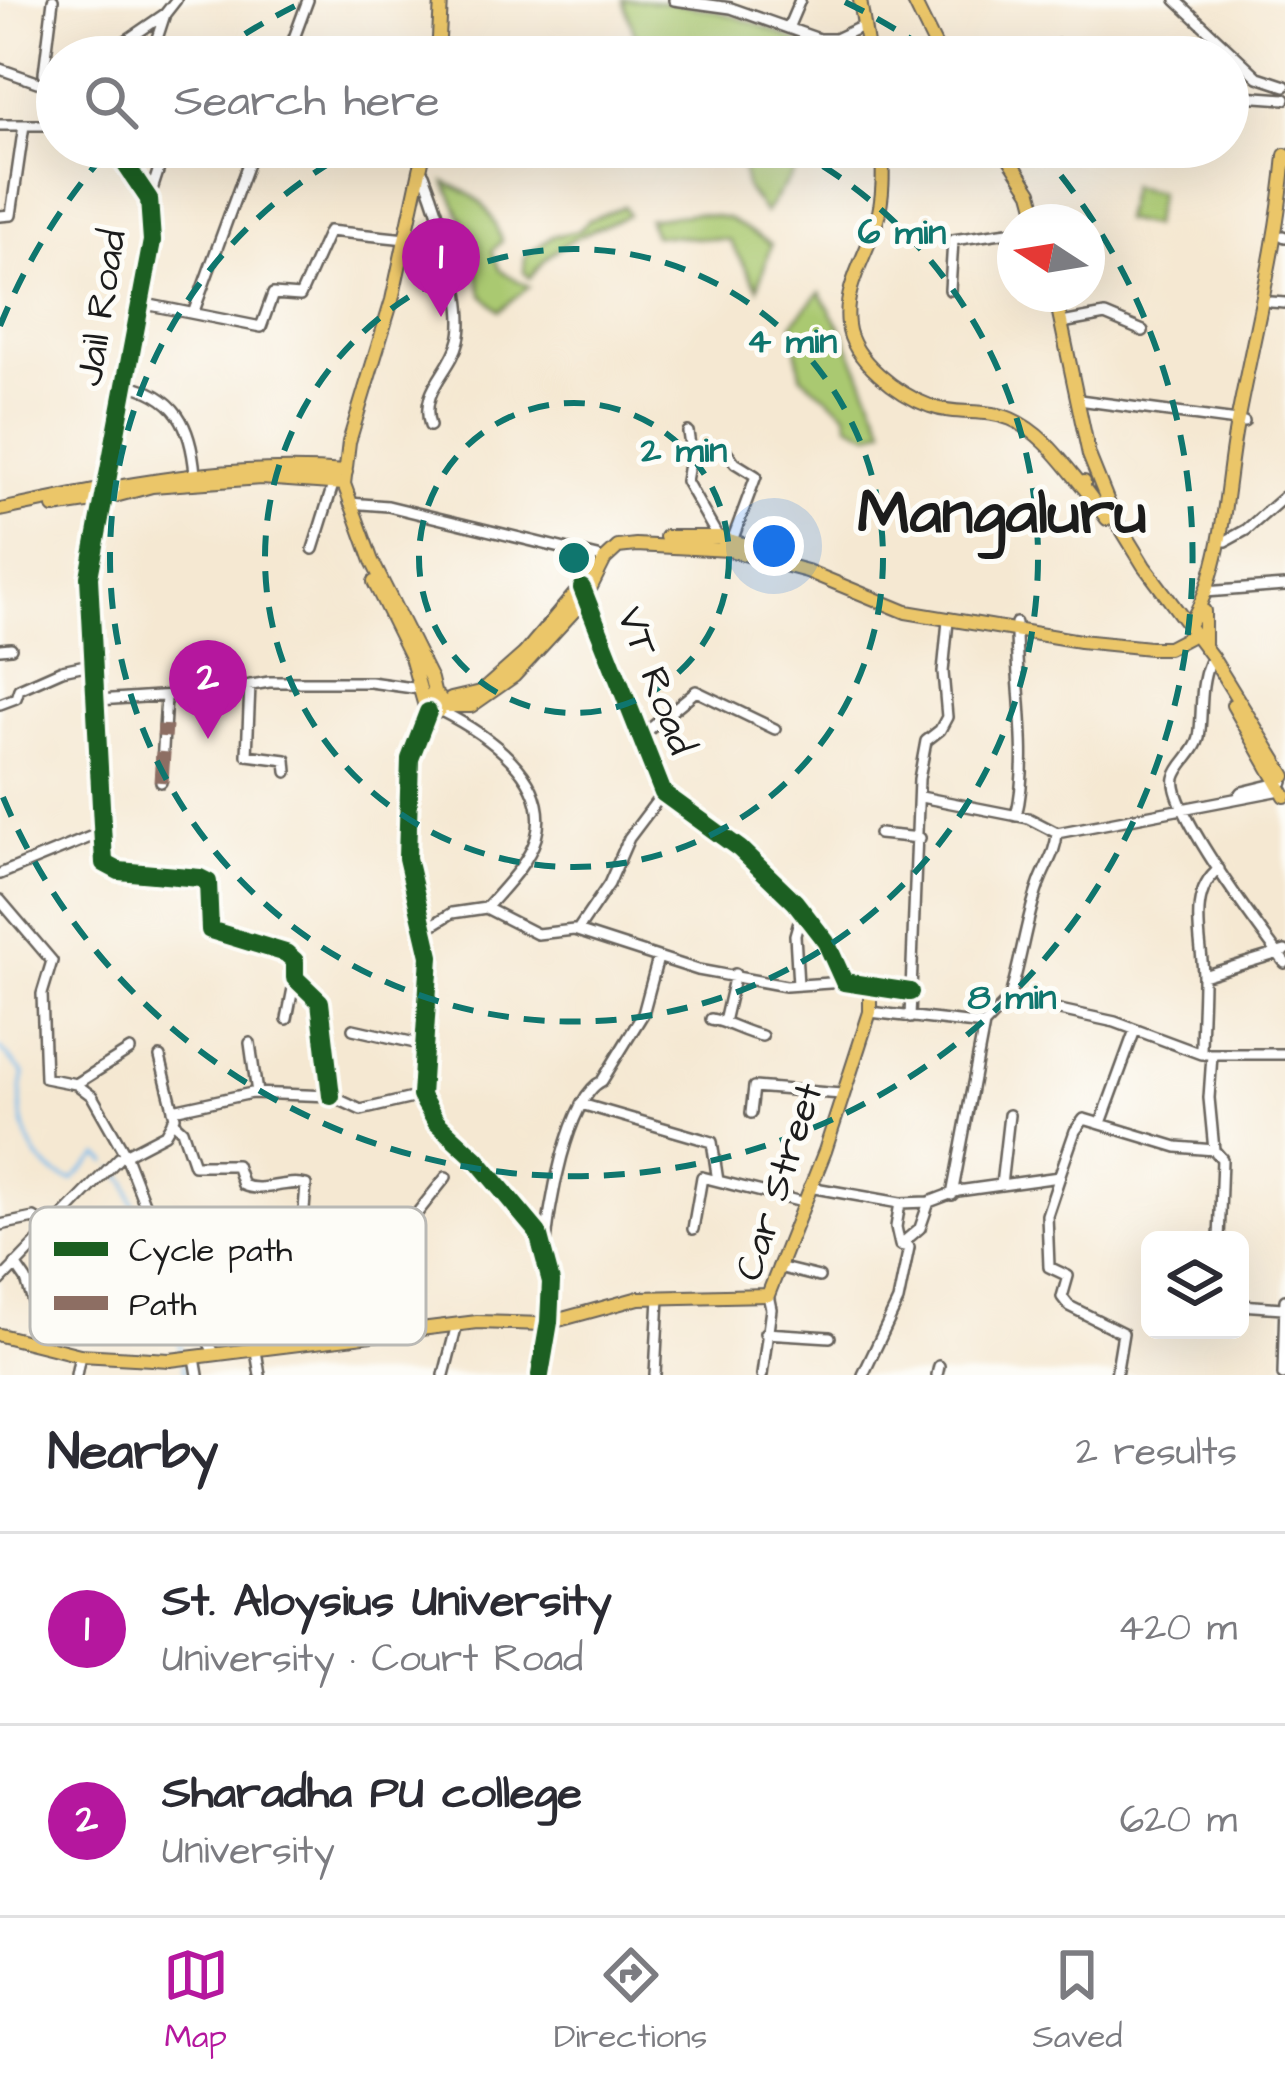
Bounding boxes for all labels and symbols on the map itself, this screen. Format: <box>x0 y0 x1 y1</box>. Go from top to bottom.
north arrow <box>997 204 1105 312</box>
text: 6 min <box>858 207 946 258</box>
pin: 1 <box>402 218 480 317</box>
street label: Jail Road <box>63 226 141 390</box>
text: 4 min <box>747 316 837 367</box>
text: 2 min <box>640 425 727 476</box>
district label: Mangaluru <box>858 470 1146 559</box>
your location <box>744 516 804 576</box>
centre of rings <box>553 537 595 579</box>
street label: VT Road <box>602 599 708 763</box>
pin: 2 <box>169 640 247 739</box>
text: 8 min <box>967 972 1057 1023</box>
street label: Car Street <box>723 1076 837 1288</box>
legend <box>30 1207 426 1345</box>
text: Cycle path <box>129 1228 293 1275</box>
text: Path <box>129 1282 197 1328</box>

